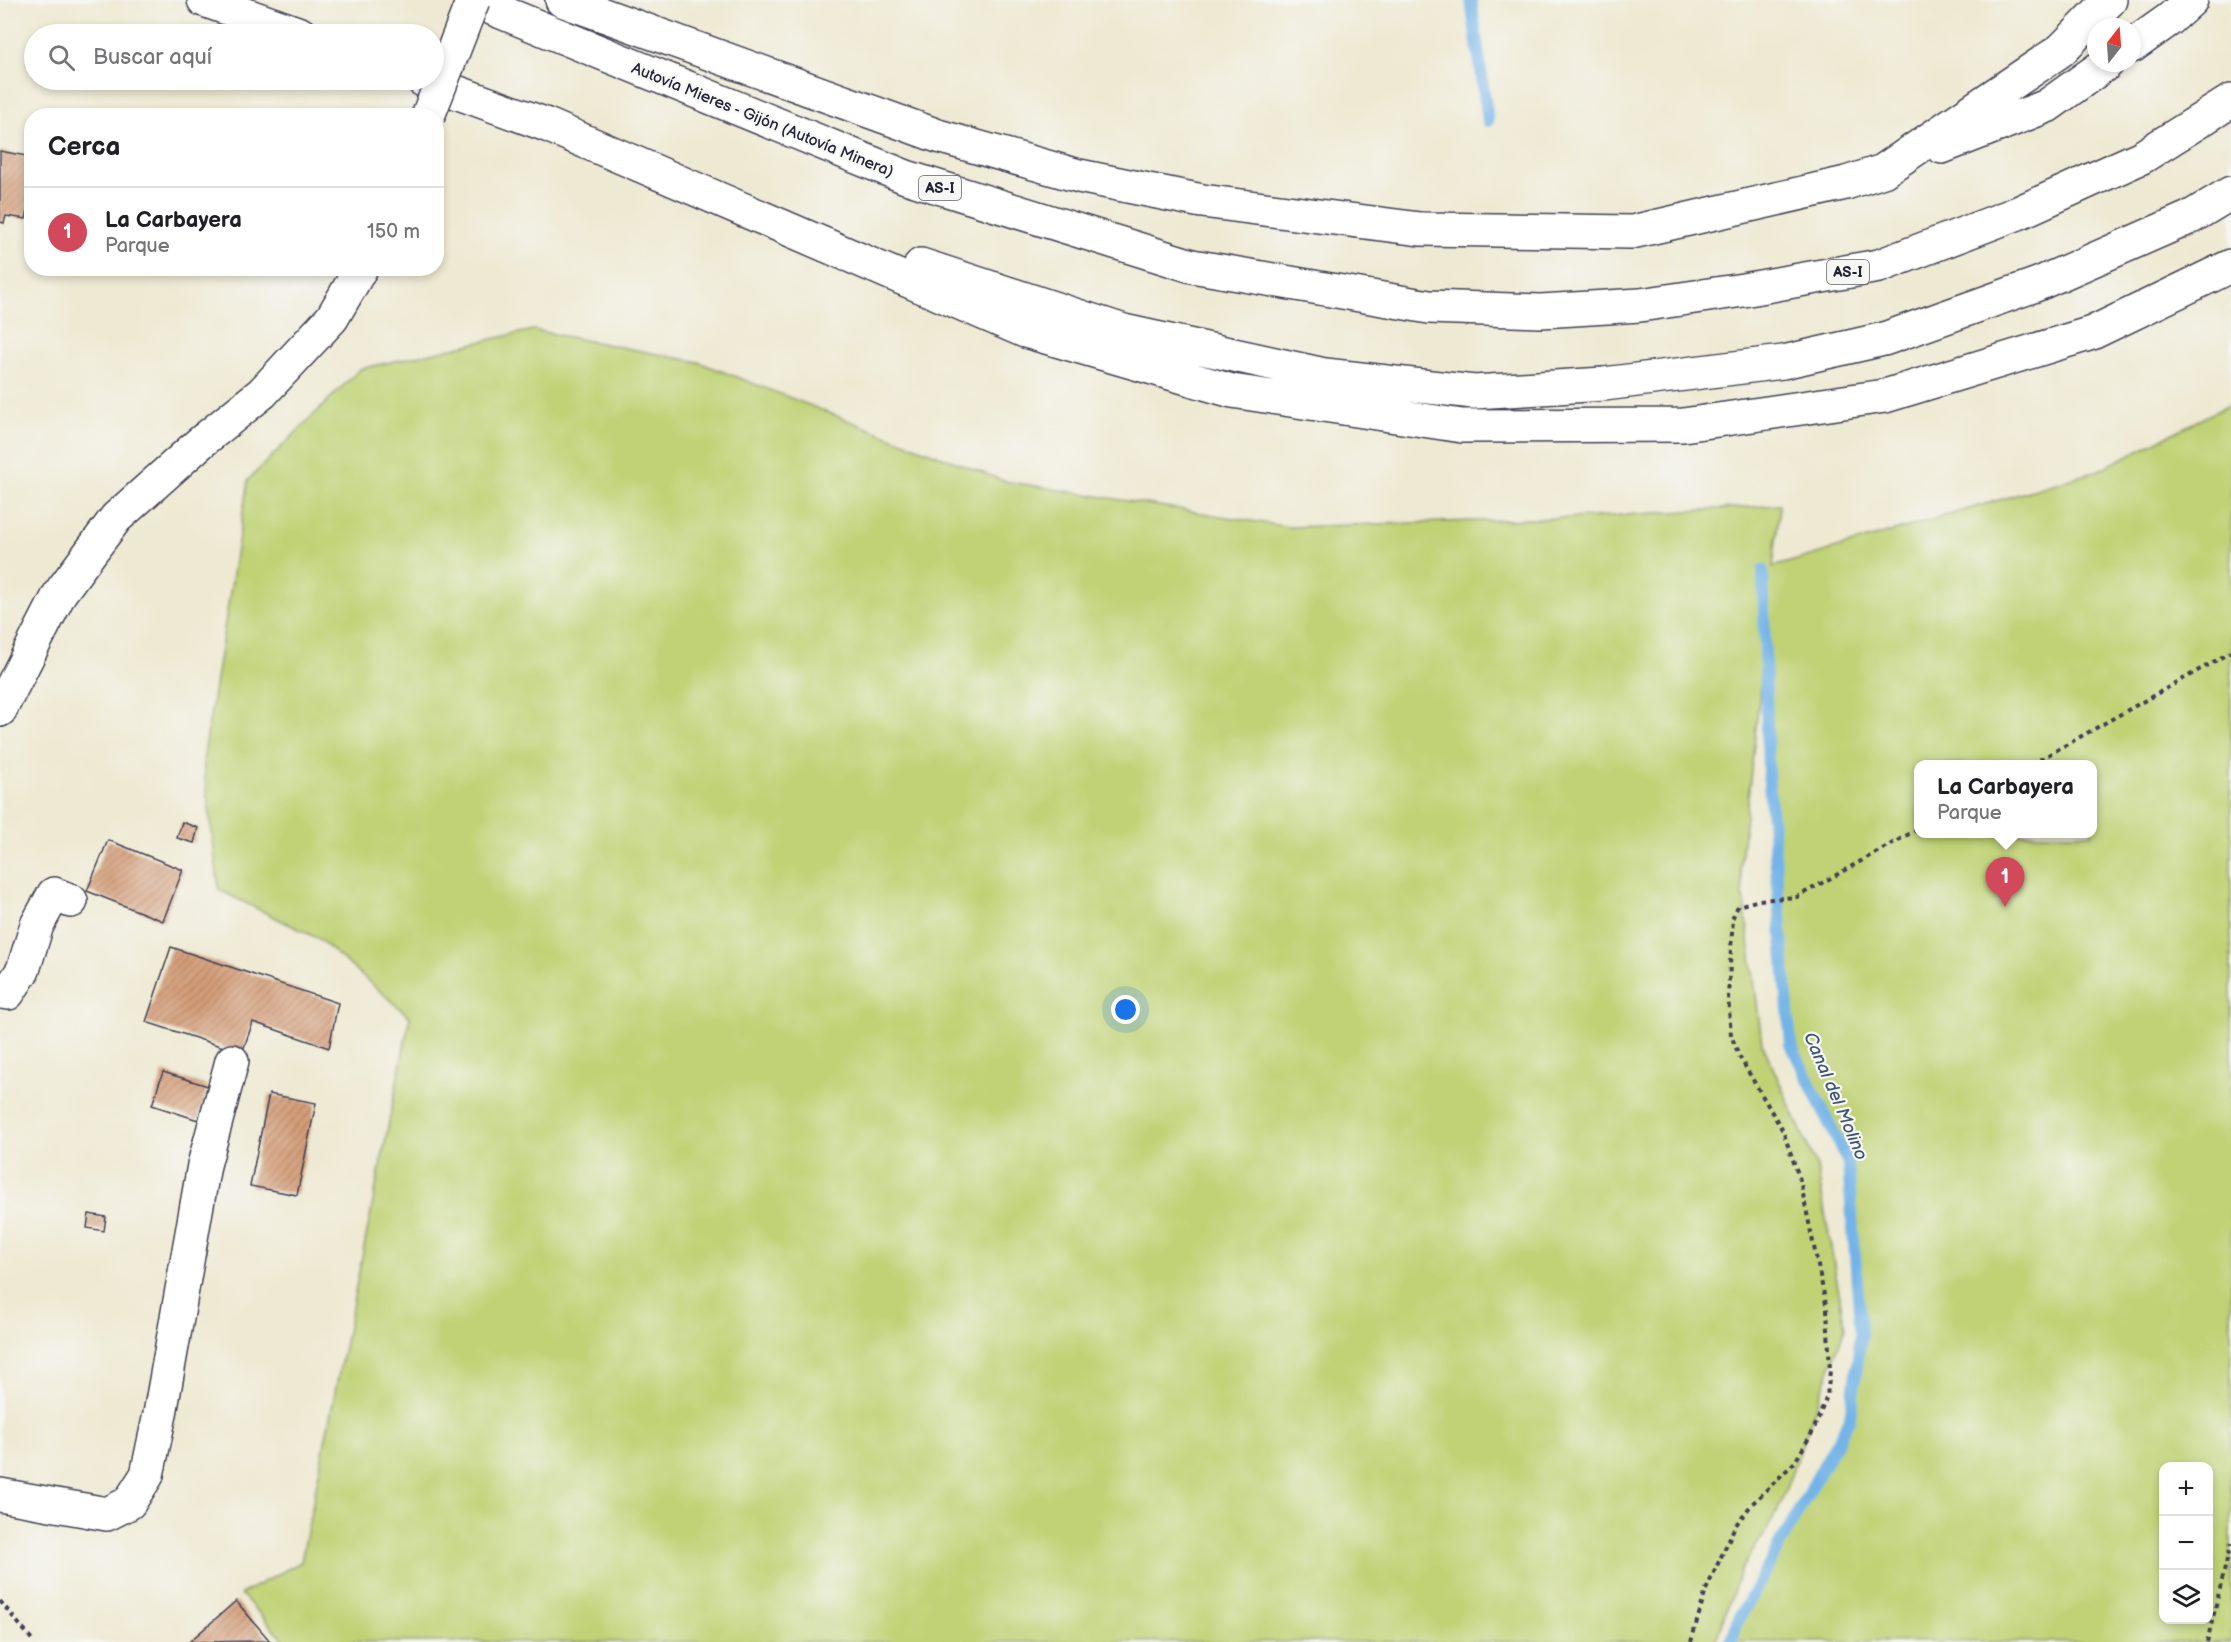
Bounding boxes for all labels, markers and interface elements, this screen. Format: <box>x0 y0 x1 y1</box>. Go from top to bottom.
north arrow <box>2087 18 2141 72</box>
search box <box>24 24 444 90</box>
icon: search <box>45 41 78 74</box>
text: Buscar aquí <box>93 44 212 71</box>
street label: Autovía Mieres - Gijón (Autovía Minera) <box>629 59 896 182</box>
text: Cerca <box>48 132 120 163</box>
road number: AS-I <box>919 176 961 200</box>
text: La Carbayera <box>105 207 242 234</box>
text: 1 <box>63 220 72 244</box>
text: 150 m <box>367 220 420 244</box>
text: Parque <box>105 234 170 258</box>
road number: AS-I <box>1827 260 1869 284</box>
popup <box>1914 760 2097 838</box>
text: La Carbayera <box>1937 774 2074 801</box>
text: Parque <box>1937 801 2002 825</box>
pin: 1 <box>1986 858 2024 907</box>
your location <box>1111 995 1140 1024</box>
water label: Canal del Molino <box>1799 1029 1872 1163</box>
map controls <box>2159 1462 2213 1624</box>
button: + <box>2159 1462 2213 1516</box>
button: − <box>2159 1516 2213 1570</box>
button: layers <box>2159 1570 2213 1624</box>

